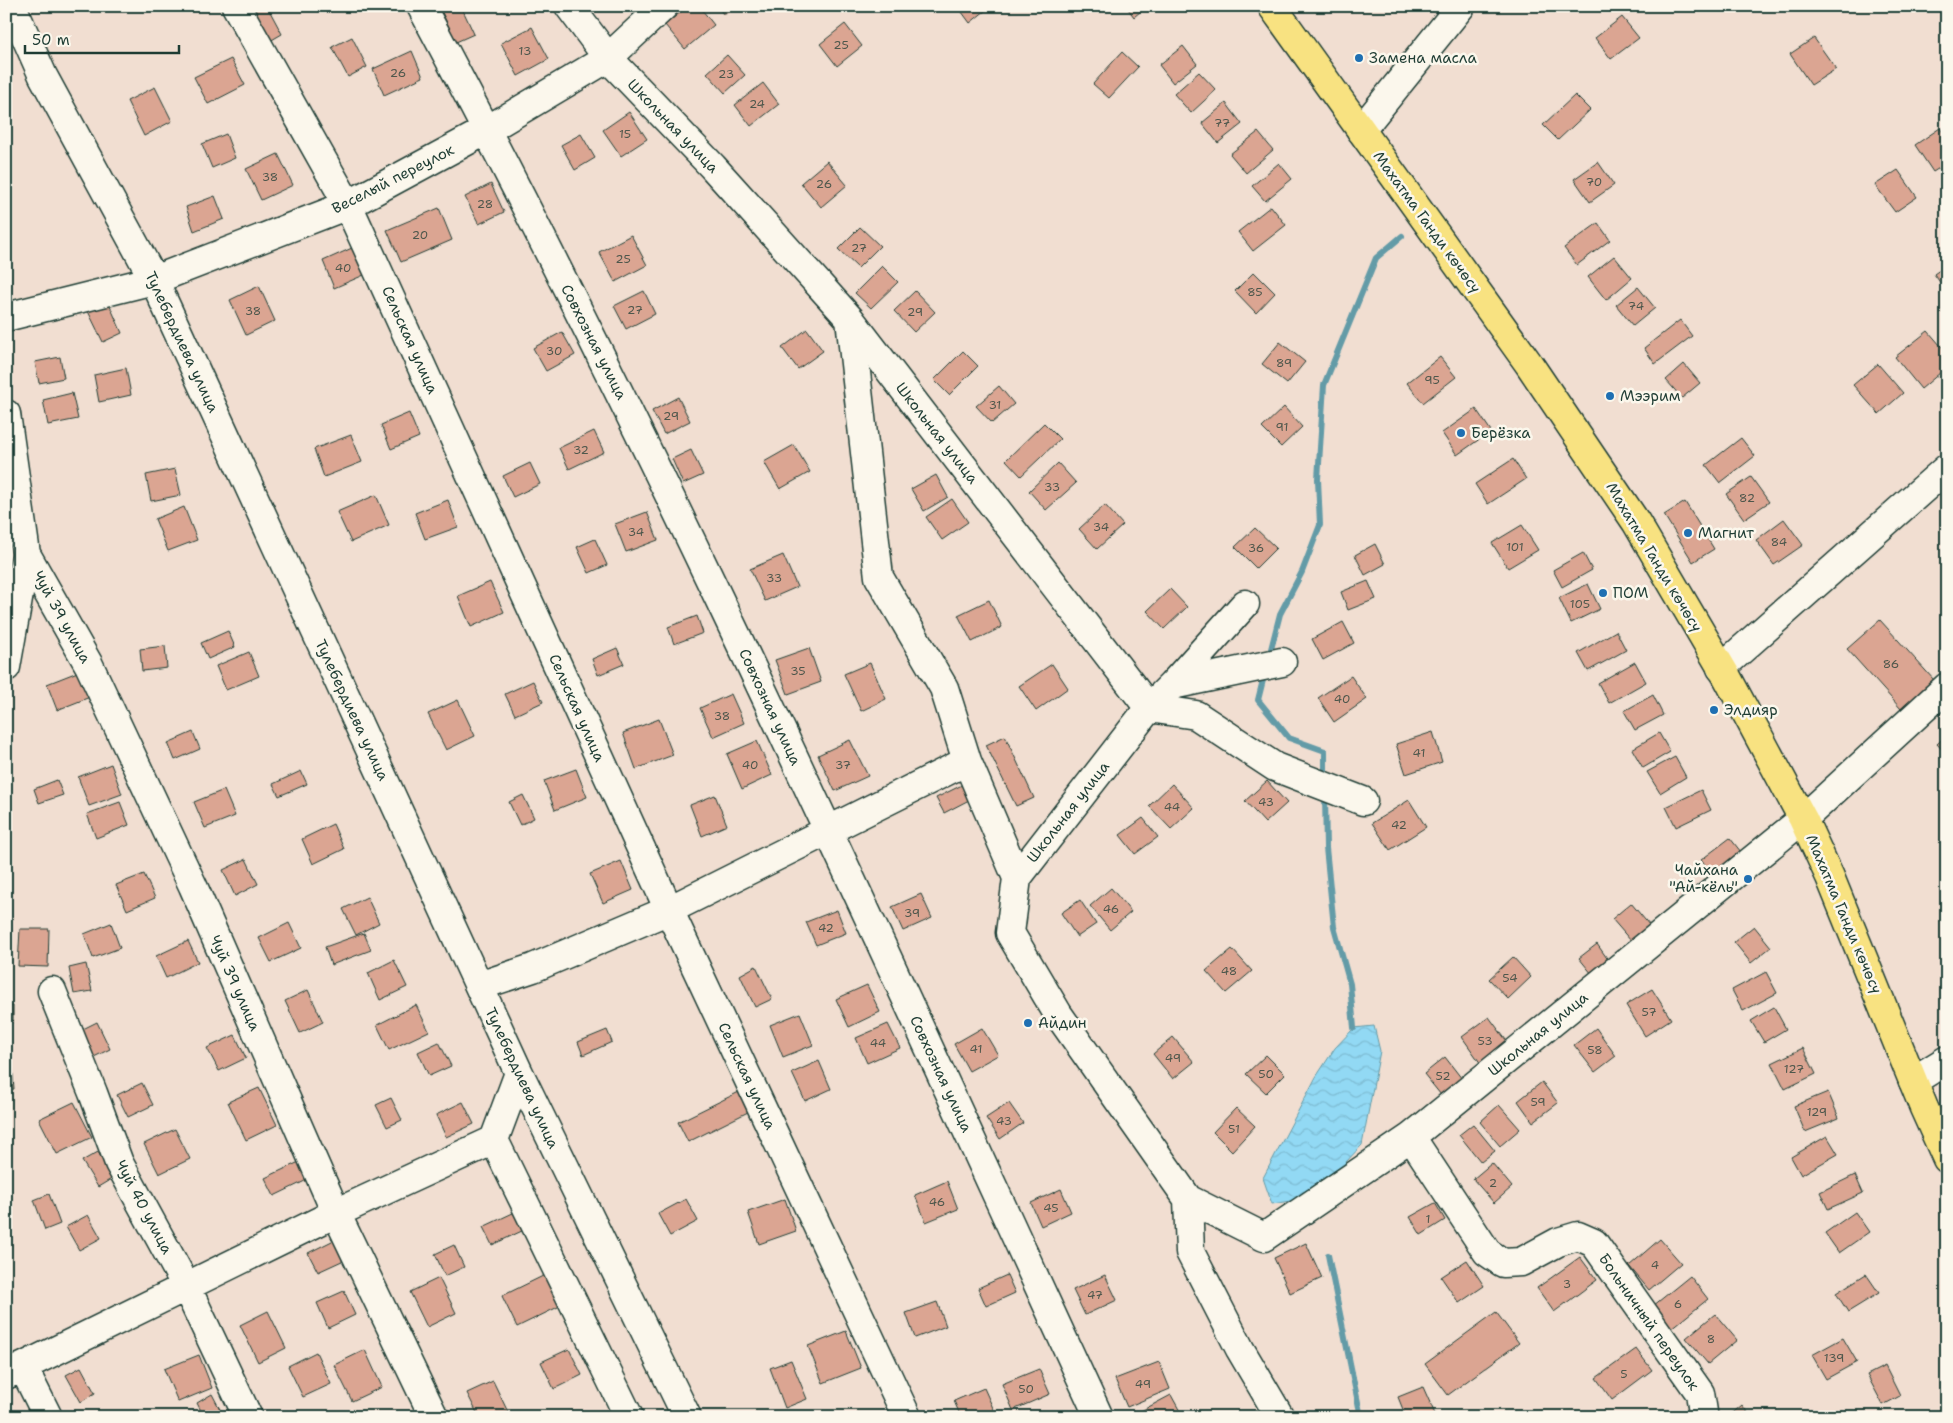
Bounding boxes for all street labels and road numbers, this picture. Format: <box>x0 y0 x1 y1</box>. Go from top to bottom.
street label: Школьная улица <box>623 75 724 178</box>
street label: Веселый переулок <box>329 140 457 218</box>
street label: Махатма Ганди көчөсү <box>1369 147 1485 297</box>
street label: Тулебердиева улица <box>140 268 224 416</box>
street label: Совхозная улица <box>556 281 632 404</box>
street label: Сельская улица <box>377 283 443 398</box>
street label: Школьная улица <box>891 378 983 488</box>
street label: Махатма Ганди көчөсү <box>1601 479 1707 636</box>
street label: Чуй 39 улица <box>28 567 96 667</box>
street label: Тулебердиева улица <box>310 636 394 784</box>
street label: Совхозная улица <box>734 645 806 769</box>
street label: Сельская улица <box>544 651 610 766</box>
street label: Школьная улица <box>1022 757 1114 867</box>
street label: Махатма Ганди көчөсү <box>1801 831 1887 997</box>
street label: Чуй 39 улица <box>205 932 265 1035</box>
street label: Школьная улица <box>1484 987 1593 1081</box>
street label: Тулебердиева улица <box>480 1004 564 1152</box>
street label: Совхозная улица <box>905 1012 977 1136</box>
street label: Сельская улица <box>713 1019 781 1133</box>
street label: Чуй 40 улица <box>111 1157 177 1258</box>
street label: Больничный переулок <box>1594 1250 1704 1395</box>

